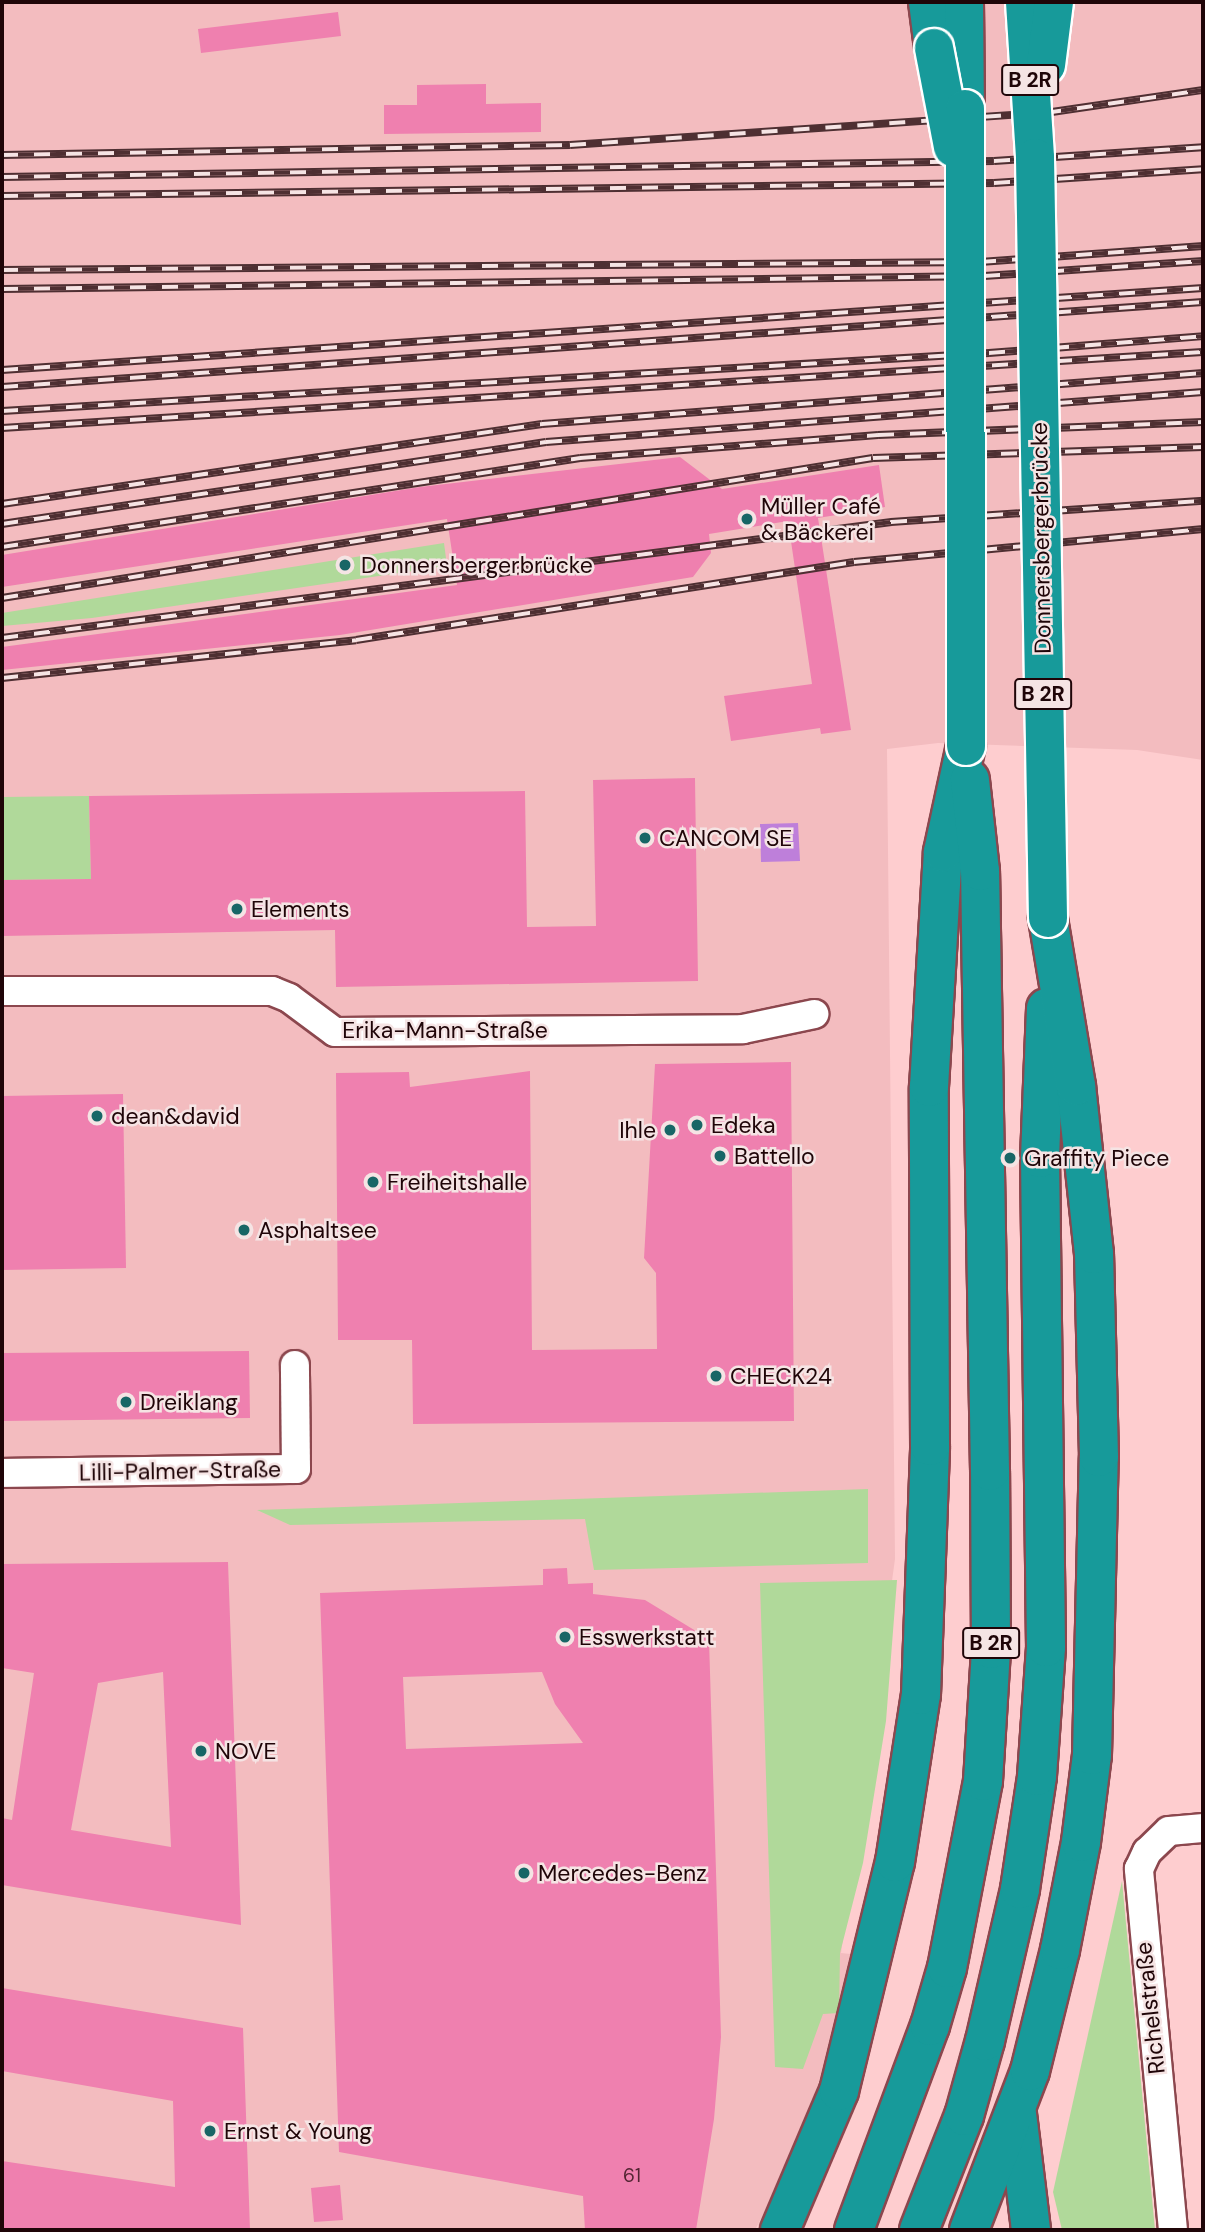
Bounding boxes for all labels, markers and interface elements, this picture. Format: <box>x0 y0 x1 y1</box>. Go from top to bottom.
road number: B 2R <box>1000 62 1060 98</box>
street label: Donnersbergerbrücke <box>1025 422 1057 654</box>
place label: Müller Café & Bäckerei <box>761 492 881 546</box>
marker: Müller Café & Bäckerei <box>739 511 755 527</box>
place label: Donnersbergerbrücke <box>361 551 593 579</box>
marker: Donnersbergerbrücke <box>335 555 355 575</box>
road number: B 2R <box>1013 676 1073 712</box>
place label: CANCOM SE <box>659 824 792 852</box>
marker: CANCOM SE <box>637 830 653 846</box>
place label: Elements <box>251 895 350 923</box>
marker: Elements <box>229 901 245 917</box>
street label: Erika-Mann-Straße <box>342 1016 548 1044</box>
place label: dean&david <box>111 1102 240 1130</box>
marker: dean&david <box>89 1108 105 1124</box>
place label: Edeka <box>711 1111 775 1139</box>
place label: Ihle <box>619 1116 656 1144</box>
marker: Edeka <box>689 1117 705 1133</box>
marker: Ihle <box>662 1122 678 1138</box>
place label: Battello <box>734 1142 815 1170</box>
place label: Graffity Piece <box>1024 1144 1169 1172</box>
marker: Battello <box>712 1148 728 1164</box>
marker: Graffity Piece <box>1002 1150 1018 1166</box>
place label: Freiheitshalle <box>387 1168 527 1196</box>
marker: Freiheitshalle <box>365 1174 381 1190</box>
place label: Asphaltsee <box>258 1216 377 1244</box>
marker: Asphaltsee <box>236 1222 252 1238</box>
place label: CHECK24 <box>730 1362 832 1390</box>
marker: CHECK24 <box>708 1368 724 1384</box>
place label: Dreiklang <box>140 1388 238 1416</box>
marker: Dreiklang <box>118 1394 134 1410</box>
street label: Lilli-Palmer-Straße <box>79 1455 281 1487</box>
place label: Esswerkstatt <box>579 1623 715 1651</box>
road number: B 2R <box>961 1626 1021 1660</box>
marker: Esswerkstatt <box>557 1629 573 1645</box>
place label: NOVE <box>215 1737 276 1765</box>
marker: NOVE <box>193 1743 209 1759</box>
place label: Mercedes-Benz <box>538 1859 707 1887</box>
marker: Mercedes-Benz <box>516 1865 532 1881</box>
street label: Richelstraße <box>1129 1941 1171 2075</box>
place label: Ernst & Young <box>224 2117 372 2145</box>
marker: Ernst & Young <box>202 2123 218 2139</box>
house number: 61 <box>623 2165 641 2187</box>

